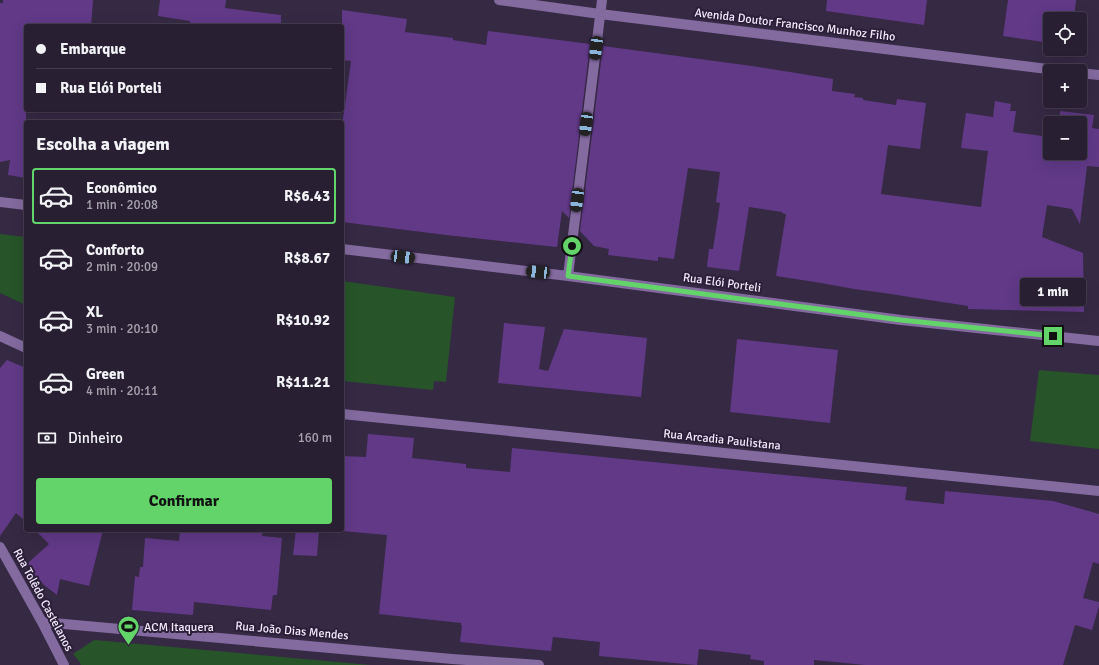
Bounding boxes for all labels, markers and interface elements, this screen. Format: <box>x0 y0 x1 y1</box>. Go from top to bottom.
street label: Avenida Doutor Francisco Munhoz Filho <box>694 5 896 45</box>
map controls <box>1043 12 1087 160</box>
button: locate <box>1043 12 1087 56</box>
car <box>589 35 603 61</box>
text: Embarque <box>60 40 126 58</box>
button: + <box>1043 64 1087 108</box>
text: Rua Elói Porteli <box>60 79 162 97</box>
car <box>579 111 593 137</box>
button: − <box>1043 116 1087 160</box>
text: Escolha a viagem <box>36 133 170 155</box>
icon: car <box>38 178 74 214</box>
text: Econômico <box>86 179 157 197</box>
text: R$6.43 <box>284 187 330 205</box>
car <box>570 187 584 213</box>
text: 1 min · 20:08 <box>86 197 158 213</box>
route start <box>563 237 581 255</box>
icon: car <box>38 240 74 276</box>
text: Conforto <box>86 241 144 259</box>
text: R$8.67 <box>284 249 330 267</box>
car <box>390 250 416 264</box>
text: 2 min · 20:09 <box>86 259 158 275</box>
car <box>525 265 551 279</box>
street label: Rua Elói Porteli <box>682 270 762 296</box>
callout: 1 min <box>1020 278 1086 306</box>
text: 1 min <box>1037 284 1069 300</box>
icon: car <box>38 302 74 338</box>
text: XL <box>86 303 103 321</box>
text: R$10.92 <box>276 311 330 329</box>
text: 3 min · 20:10 <box>86 321 158 337</box>
route end <box>1044 327 1062 345</box>
icon: car <box>38 364 74 400</box>
text: Green <box>86 365 125 383</box>
text: R$11.21 <box>276 373 330 391</box>
text: 4 min · 20:11 <box>86 383 158 399</box>
street label: Rua Arcadia Paulistana <box>663 426 781 454</box>
icon: cash <box>36 427 58 449</box>
text: Dinheiro <box>68 429 123 447</box>
text: 160 m <box>298 430 332 446</box>
button: Confirmar <box>36 478 332 524</box>
street label: Rua Tolêdo Castelanos <box>10 546 76 654</box>
sports icon: ACM Itaquera <box>116 614 142 647</box>
street label: Rua João Dias Mendes <box>235 619 349 643</box>
place label: ACM Itaquera <box>144 620 214 635</box>

